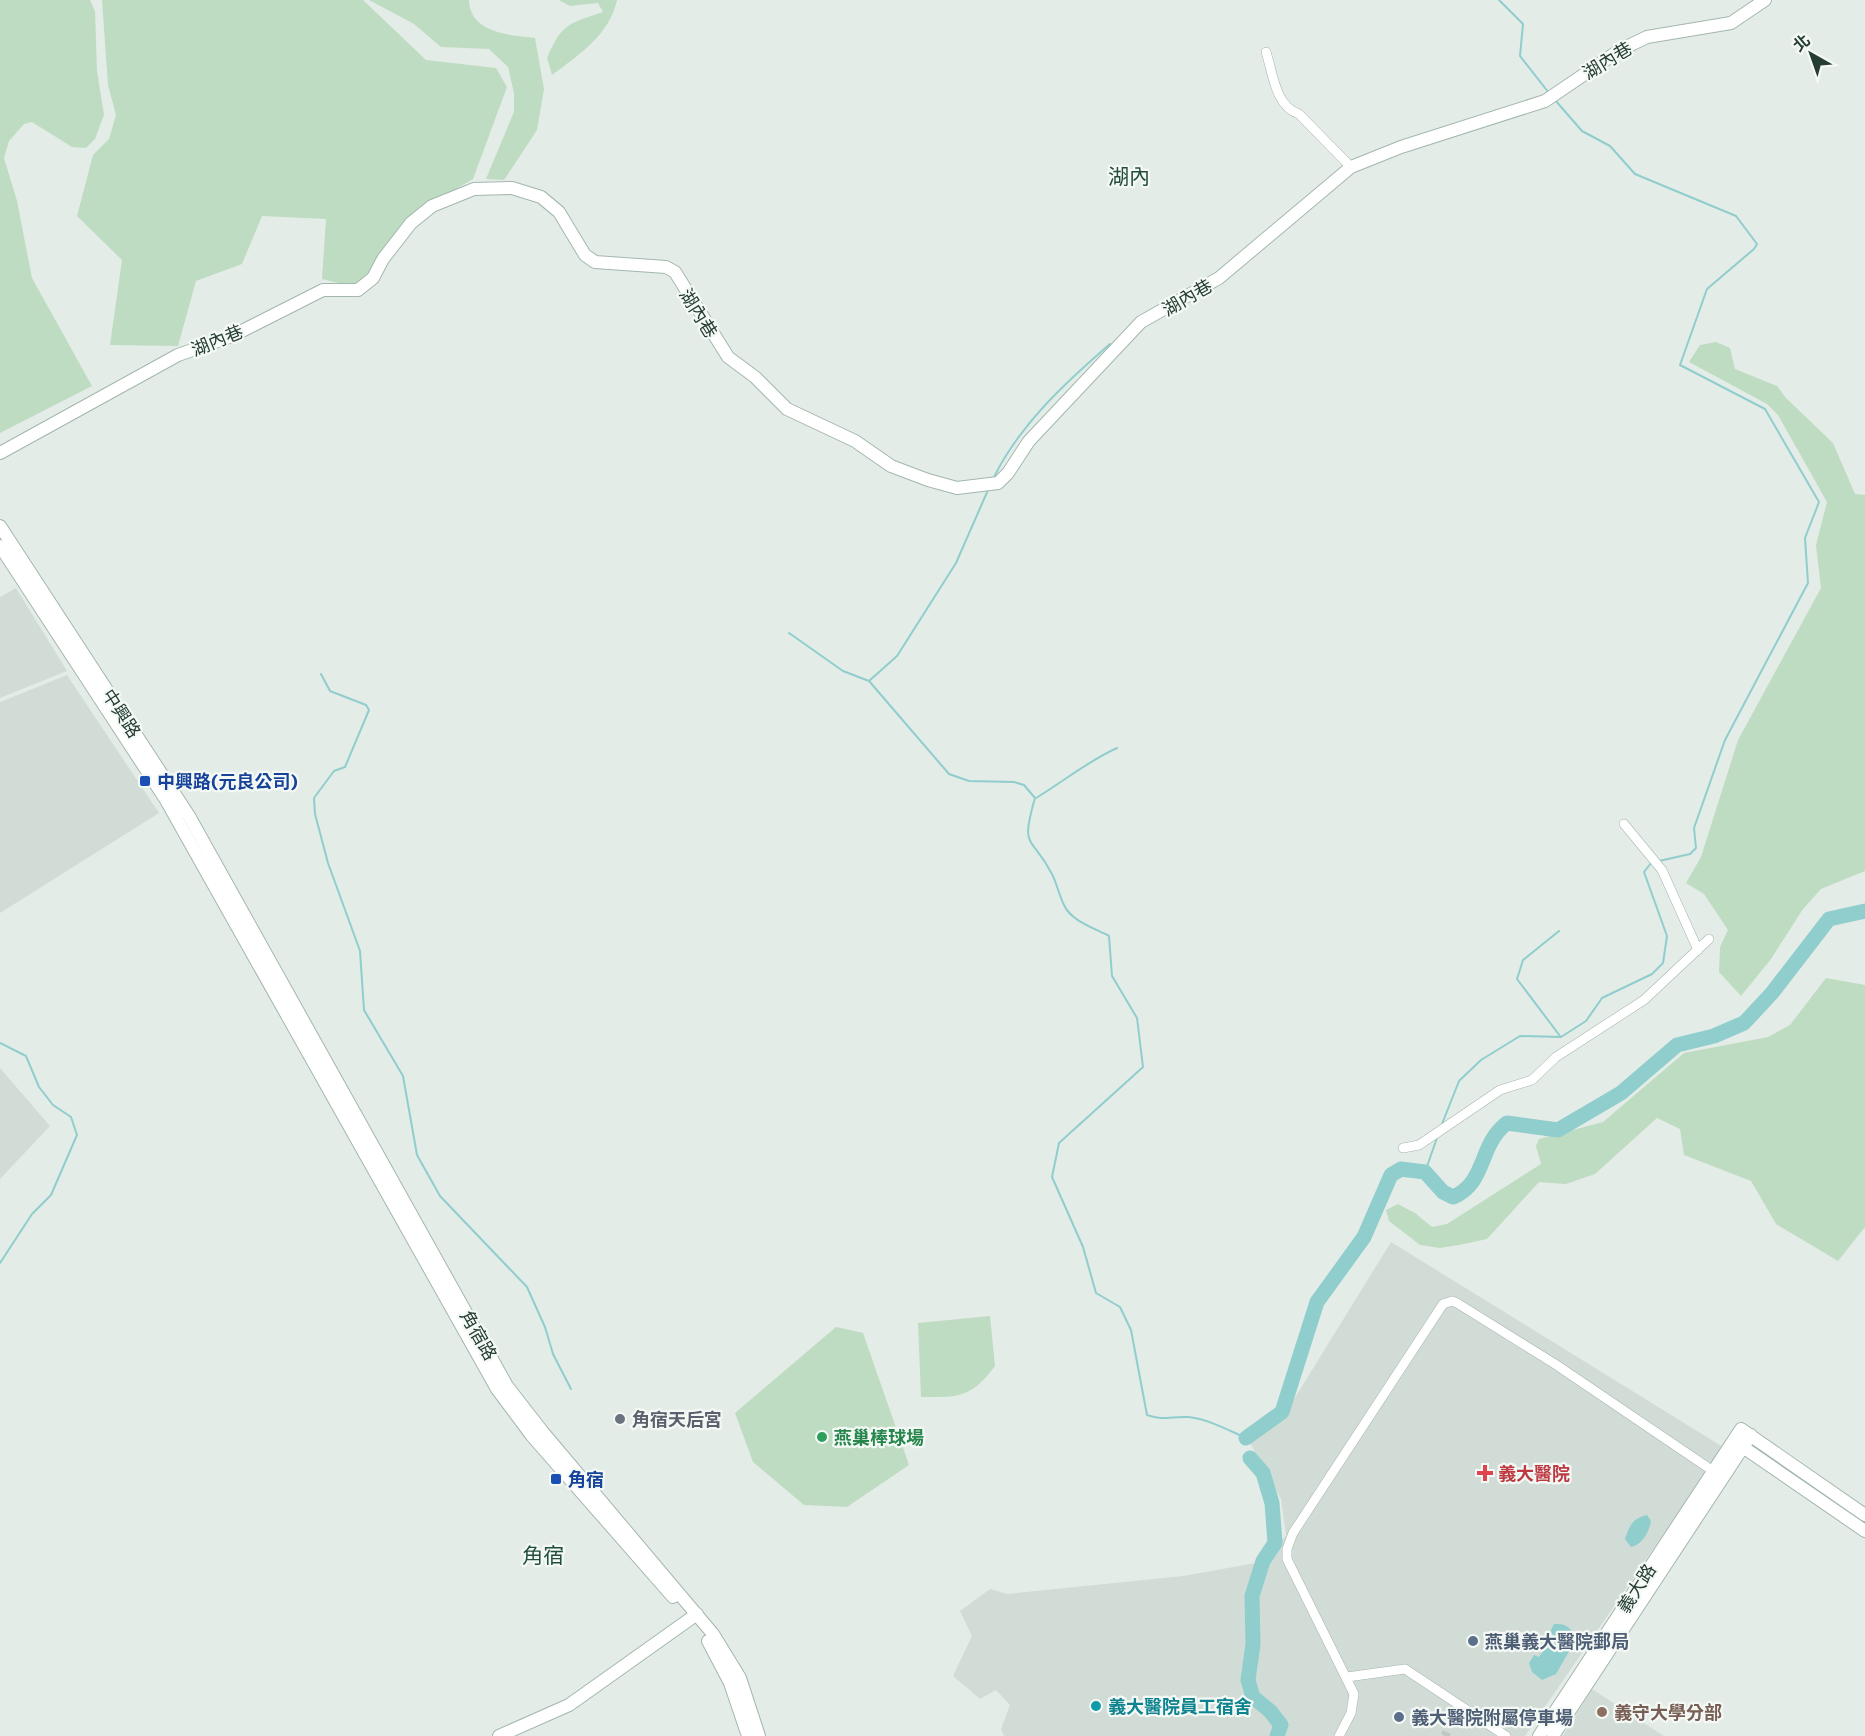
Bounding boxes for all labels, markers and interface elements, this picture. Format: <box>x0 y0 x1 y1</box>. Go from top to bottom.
north arrow <box>1781 24 1841 84</box>
text: 北 <box>1789 30 1813 55</box>
street label: 湖內巷 <box>1578 37 1636 83</box>
district label: 湖內 <box>1108 163 1150 188</box>
street label: 湖內巷 <box>1158 274 1216 320</box>
street label: 湖內巷 <box>675 284 723 342</box>
street label: 湖內巷 <box>188 320 246 360</box>
street label: 中興路 <box>98 684 146 742</box>
place label: 中興路(元良公司) <box>157 770 298 792</box>
marker: 中興路(元良公司) <box>138 774 152 788</box>
street label: 角宿路 <box>456 1306 502 1364</box>
place label: 角宿天后宮 <box>632 1408 722 1430</box>
marker: 角宿天后宮 <box>613 1412 627 1426</box>
place label: 燕巢棒球場 <box>834 1426 924 1448</box>
marker: 燕巢棒球場 <box>815 1430 829 1444</box>
place label: 義大醫院 <box>1498 1462 1570 1484</box>
marker: 義大醫院 <box>1476 1464 1494 1482</box>
place label: 角宿 <box>568 1468 604 1490</box>
marker: 角宿 <box>549 1472 563 1486</box>
district label: 角宿 <box>522 1542 564 1567</box>
street label: 義大路 <box>1612 1559 1660 1617</box>
place label: 燕巢義大醫院郵局 <box>1485 1630 1629 1652</box>
marker: 燕巢義大醫院郵局 <box>1466 1634 1480 1648</box>
place label: 義大醫院員工宿舍 <box>1108 1695 1252 1717</box>
marker: 義大醫院員工宿舍 <box>1089 1699 1103 1713</box>
place label: 義守大學分部 <box>1614 1701 1722 1723</box>
marker: 義守大學分部 <box>1595 1705 1609 1719</box>
place label: 義大醫院附屬停車場 <box>1411 1706 1573 1728</box>
marker: 義大醫院附屬停車場 <box>1392 1710 1406 1724</box>

